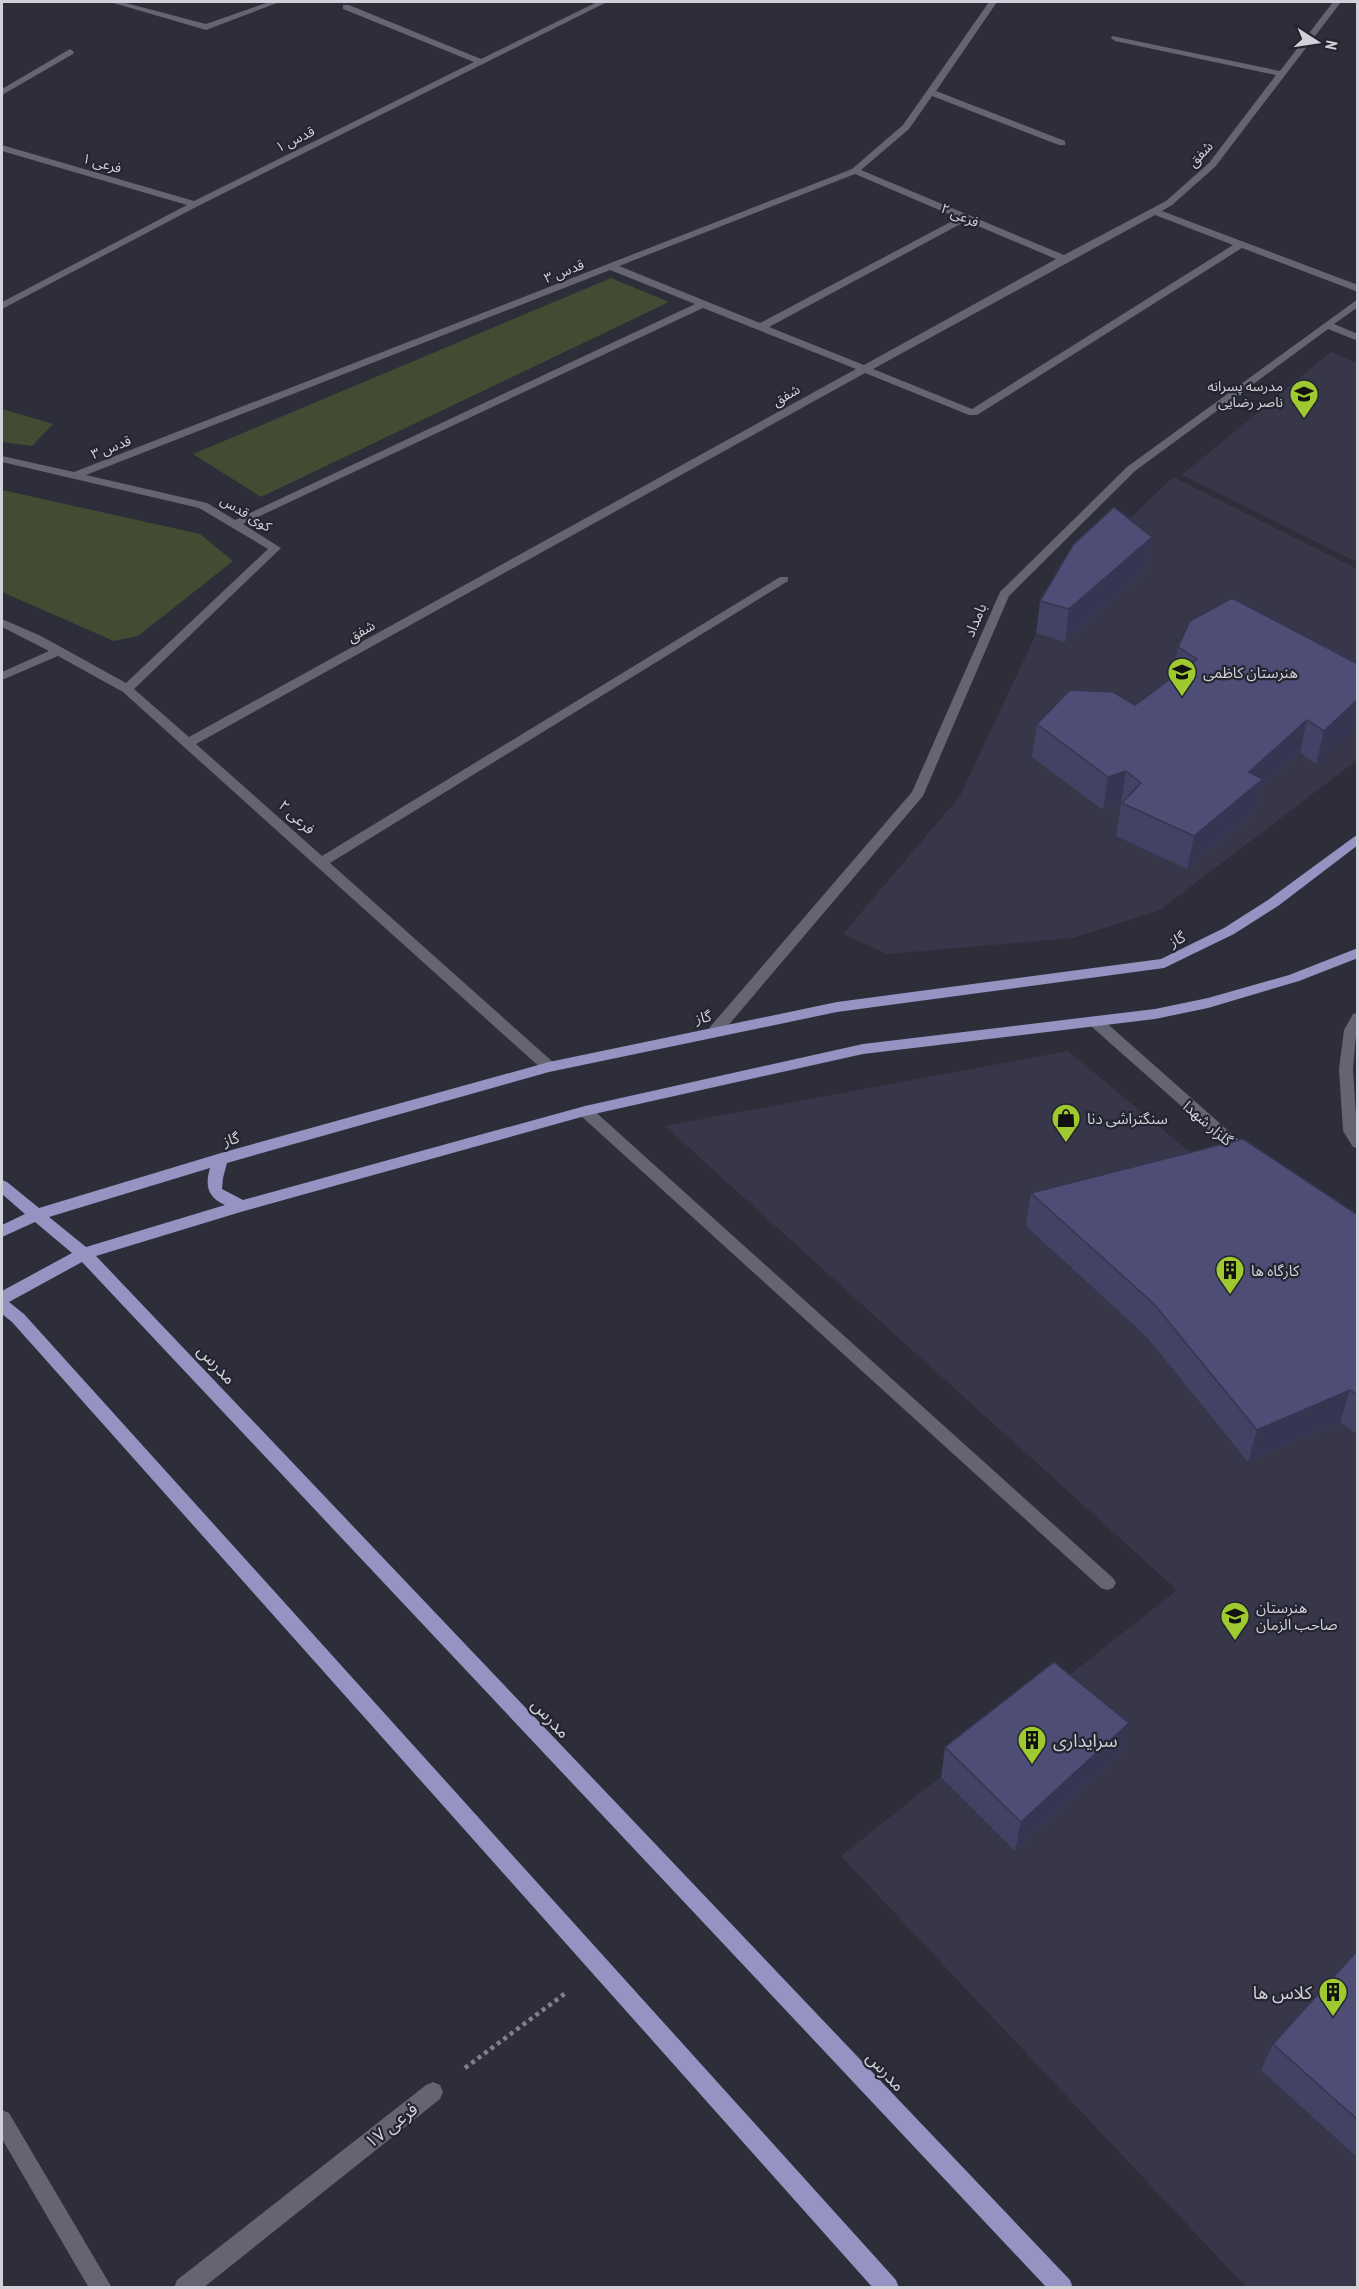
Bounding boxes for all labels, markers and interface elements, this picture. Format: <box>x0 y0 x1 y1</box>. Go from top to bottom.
north arrow <box>1287 12 1347 72</box>
text: N <box>1321 39 1342 51</box>
street label: قدس ۱ <box>272 122 318 156</box>
street label: شفق <box>1183 137 1217 172</box>
street label: فرعی ۱ <box>80 149 124 177</box>
street label: فرعی ۲ <box>938 199 982 231</box>
street label: قدس ۳ <box>541 255 587 287</box>
place label: مدرسه پسرانه ناصر رضایی <box>1208 377 1283 411</box>
school or university icon: مدرسه پسرانه ناصر رضایی <box>1288 378 1320 420</box>
street label: شفق <box>769 380 804 411</box>
street label: قدس ۳ <box>88 431 134 463</box>
street label: کوی قدس <box>217 491 275 535</box>
street label: بامداد <box>959 600 991 640</box>
street label: شفق <box>344 616 379 647</box>
school or university icon: هنرستان کاظمی <box>1166 656 1198 698</box>
place label: هنرستان کاظمی <box>1203 663 1298 682</box>
street label: فرعی ۲ <box>275 796 319 839</box>
street label: گاز <box>1165 927 1189 951</box>
street label: گاز <box>692 1006 714 1028</box>
street label: گلزار شهدا <box>1179 1096 1237 1150</box>
shop icon: سنگتراشی دنا <box>1050 1102 1082 1144</box>
place label: سنگتراشی دنا <box>1087 1109 1168 1128</box>
street label: گاز <box>220 1127 242 1151</box>
building icon: کارگاه ها <box>1214 1254 1246 1296</box>
place label: کارگاه ها <box>1251 1261 1300 1280</box>
street label: مدرس <box>193 1339 241 1389</box>
place label: هنرستان صاحب الزمان <box>1256 1598 1338 1634</box>
school or university icon: هنرستان صاحب الزمان <box>1219 1600 1251 1642</box>
street label: مدرس <box>527 1693 575 1743</box>
building icon: سرایداری <box>1016 1724 1048 1766</box>
place label: سرایداری <box>1053 1729 1118 1752</box>
building icon: کلاس ها <box>1317 1976 1349 2018</box>
place label: کلاس ها <box>1253 1981 1313 2004</box>
street label: مدرس <box>862 2046 910 2096</box>
street label: فرعی ۱۷ <box>360 2097 422 2153</box>

